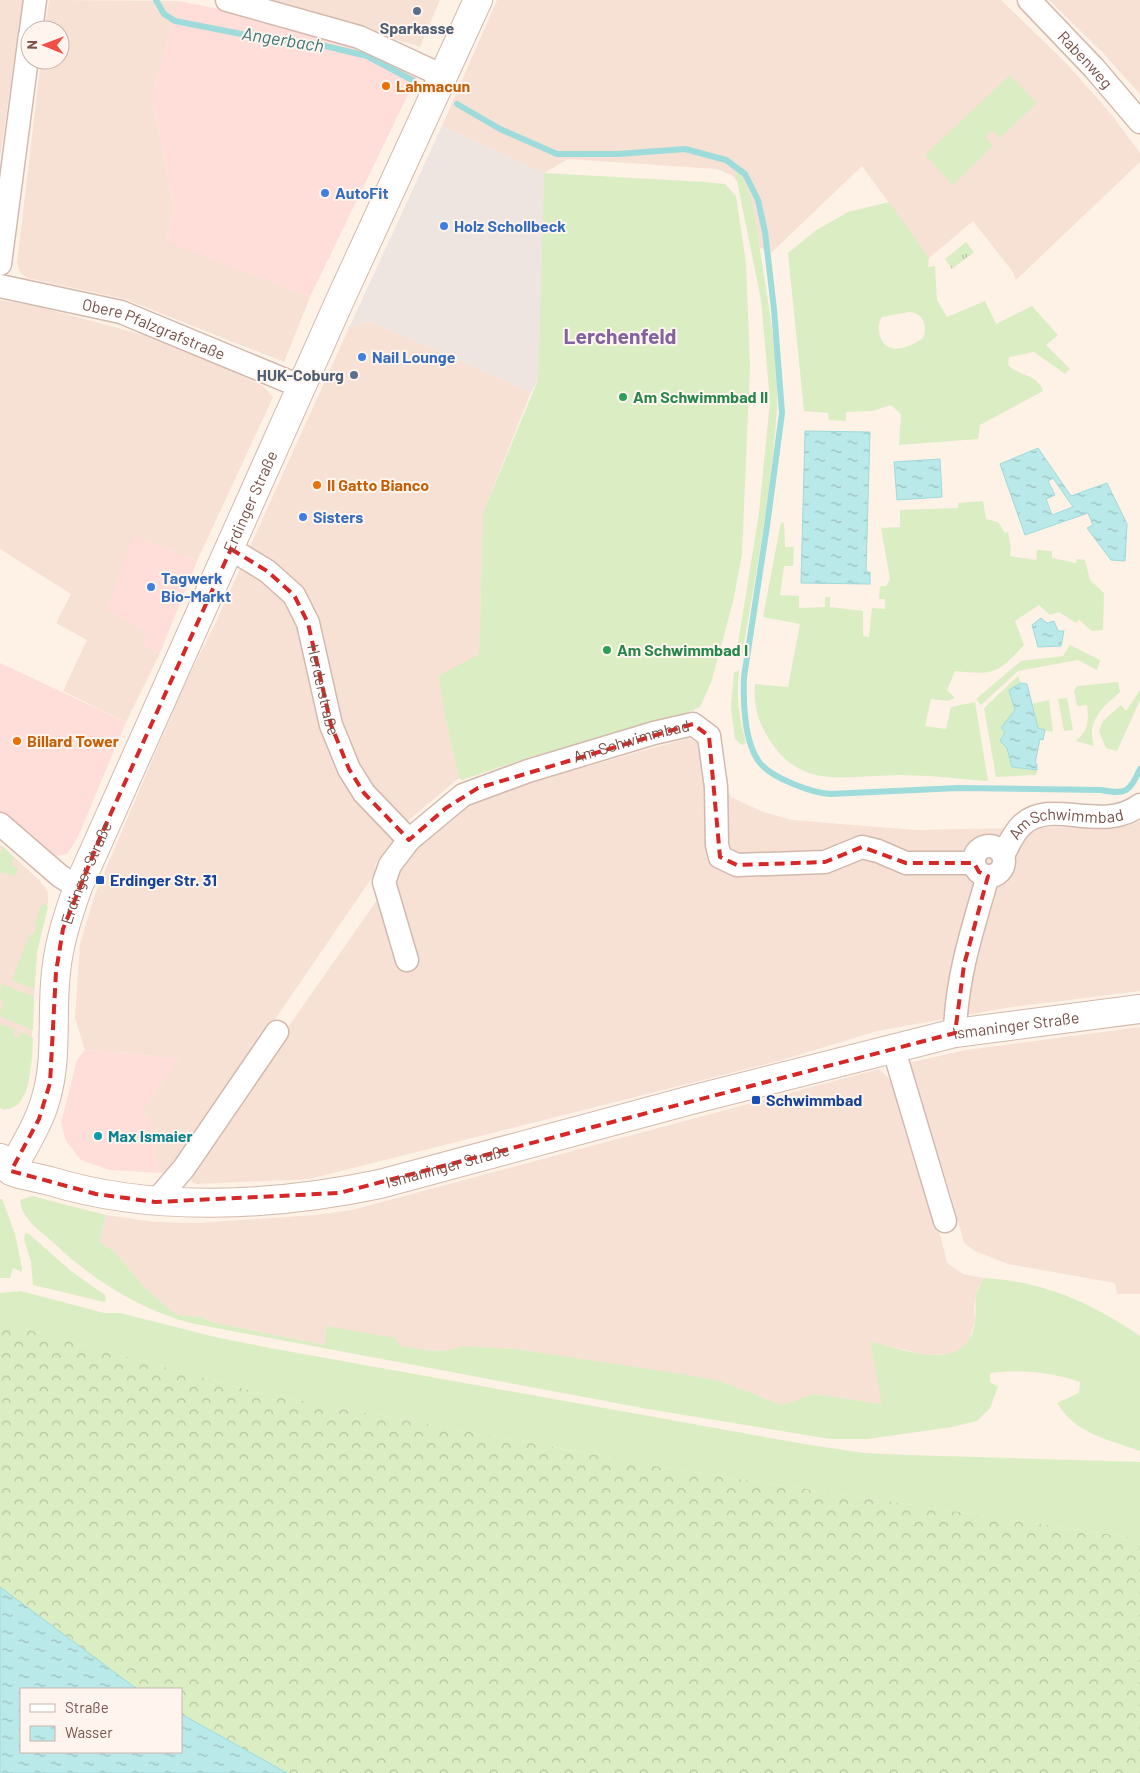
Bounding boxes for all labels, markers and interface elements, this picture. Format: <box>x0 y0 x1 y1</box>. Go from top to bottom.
marker: Sparkasse <box>411 5 423 17</box>
place label: Sparkasse <box>380 18 455 37</box>
north arrow <box>20 20 70 70</box>
water label: Angerbach <box>241 22 326 56</box>
street label: Rabenweg <box>1054 26 1117 92</box>
text: N <box>23 40 40 50</box>
place label: Lahmacun <box>396 76 470 95</box>
marker: Lahmacun <box>380 80 392 92</box>
place label: AutoFit <box>335 183 388 202</box>
marker: AutoFit <box>319 187 331 199</box>
place label: Holz Schollbeck <box>454 216 566 235</box>
marker: Holz Schollbeck <box>438 220 450 232</box>
street label: Obere Pfalzgrafstraße <box>81 294 228 363</box>
district label: Lerchenfeld <box>564 323 676 348</box>
place label: Nail Lounge <box>372 347 456 366</box>
marker: Nail Lounge <box>356 351 368 363</box>
place label: HUK-Coburg <box>257 365 344 384</box>
marker: HUK-Coburg <box>348 369 360 381</box>
place label: Am Schwimmbad II <box>633 387 768 406</box>
marker: Am Schwimmbad II <box>617 391 629 403</box>
street label: Erdinger Straße <box>219 447 281 555</box>
place label: Il Gatto Bianco <box>327 475 429 494</box>
marker: Il Gatto Bianco <box>311 479 323 491</box>
place label: Sisters <box>313 507 363 526</box>
marker: Sisters <box>297 511 309 523</box>
place label: Tagwerk Bio-Markt <box>161 568 231 605</box>
marker: Tagwerk Bio-Markt <box>145 581 157 593</box>
place label: Am Schwimmbad I <box>617 640 748 659</box>
street label: Herderstraße <box>304 642 344 738</box>
marker: Am Schwimmbad I <box>601 644 613 656</box>
street label: Am Schwimmbad <box>571 715 691 766</box>
place label: Billard Tower <box>27 731 119 750</box>
marker: Billard Tower <box>11 735 23 747</box>
street label: Am Schwimmbad <box>1004 804 1125 842</box>
street label: Erdinger Straße <box>56 818 115 926</box>
place label: Erdinger Str. 31 <box>110 870 217 889</box>
marker: Erdinger Str. 31 <box>94 874 106 886</box>
street label: Ismaninger Straße <box>950 1007 1080 1042</box>
place label: Schwimmbad <box>766 1090 862 1109</box>
marker: Schwimmbad <box>750 1094 762 1106</box>
place label: Max Ismaier <box>108 1126 193 1145</box>
marker: Max Ismaier <box>92 1130 104 1142</box>
street label: Ismaninger Straße <box>383 1139 511 1191</box>
legend <box>20 1688 182 1753</box>
text: Straße <box>65 1698 109 1716</box>
text: Wasser <box>65 1723 113 1741</box>

